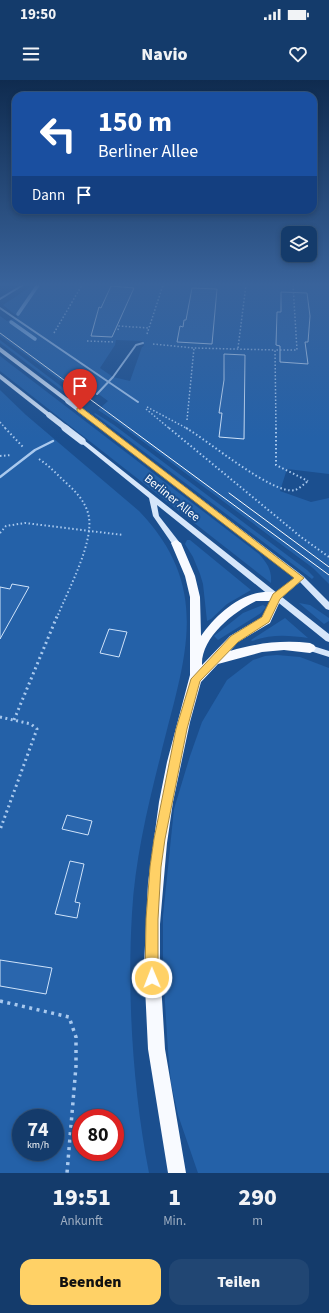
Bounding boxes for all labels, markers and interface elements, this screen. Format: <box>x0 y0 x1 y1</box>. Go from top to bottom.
text: 19:50 <box>20 4 56 25</box>
text: Navio <box>141 42 188 67</box>
icon: menu <box>20 43 42 65</box>
icon: heart <box>287 43 309 65</box>
text: 150 m <box>98 102 172 142</box>
icon: left <box>32 108 84 160</box>
text: Berliner Allee <box>98 139 198 164</box>
icon: arrive <box>73 184 95 206</box>
text: Dann <box>32 185 65 206</box>
map controls <box>281 226 317 262</box>
button: layers <box>281 226 317 262</box>
pin <box>63 369 97 410</box>
icon: arrive <box>69 375 91 397</box>
street label: Berliner Allee <box>141 470 203 526</box>
position arrow <box>131 957 173 999</box>
speed limit sign: 80 <box>72 1109 124 1161</box>
text: 74 <box>27 1116 49 1144</box>
text: km/h <box>27 1138 49 1152</box>
text: 19:51 <box>52 1180 111 1215</box>
text: 1 <box>168 1180 181 1215</box>
text: 290 <box>238 1180 277 1215</box>
text: Ankunft <box>60 1212 103 1230</box>
text: Min. <box>163 1212 186 1230</box>
text: m <box>252 1212 263 1230</box>
button: Beenden <box>20 1259 161 1305</box>
button: Teilen <box>169 1259 309 1305</box>

